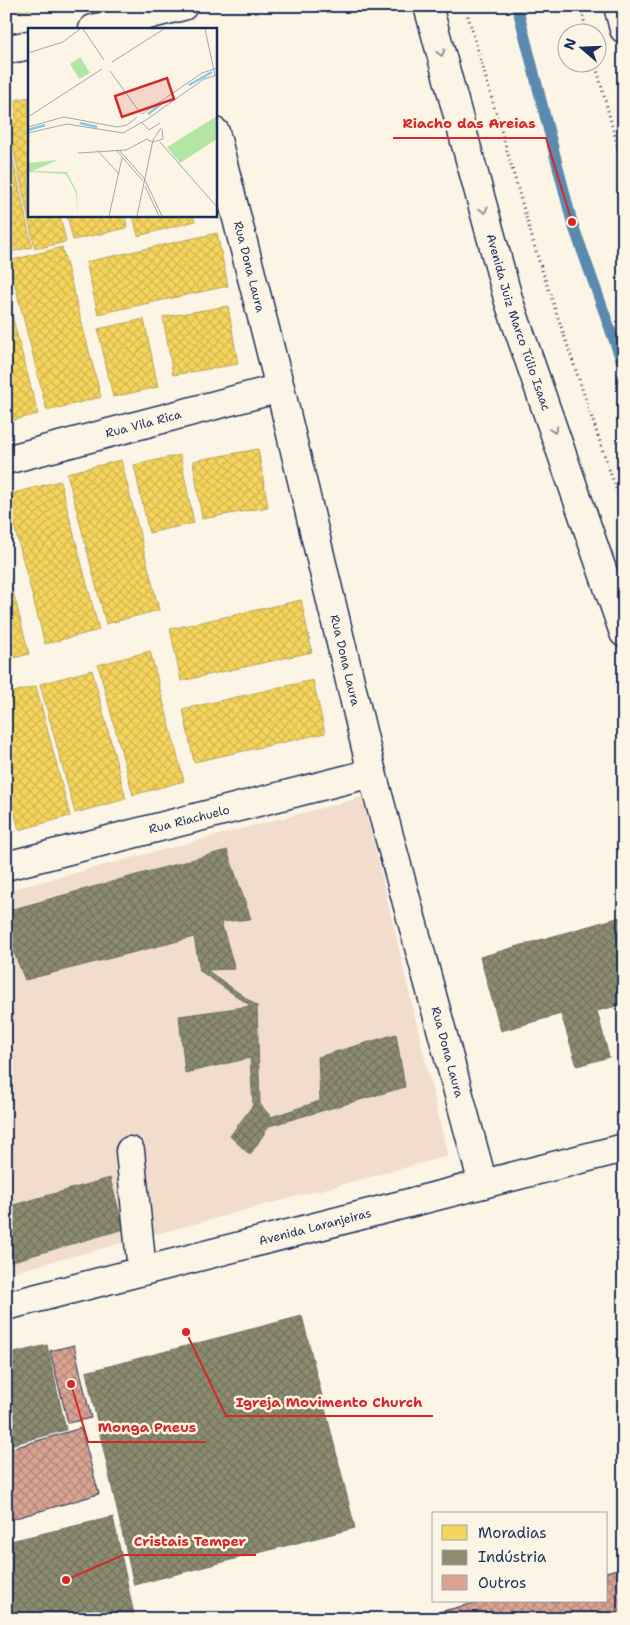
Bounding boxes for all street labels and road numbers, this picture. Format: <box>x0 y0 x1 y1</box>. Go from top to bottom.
street label: Rua Dona Laura <box>230 220 269 314</box>
street label: Avenida Juiz Marco Túlio Isaac <box>483 232 554 413</box>
street label: Rua Vila Rica <box>104 406 183 442</box>
street label: Rua Dona Laura <box>326 613 364 708</box>
street label: Rua Riachuelo <box>147 802 231 837</box>
street label: Rua Dona Laura <box>427 1005 467 1100</box>
street label: Avenida Laranjeiras <box>257 1205 373 1249</box>

